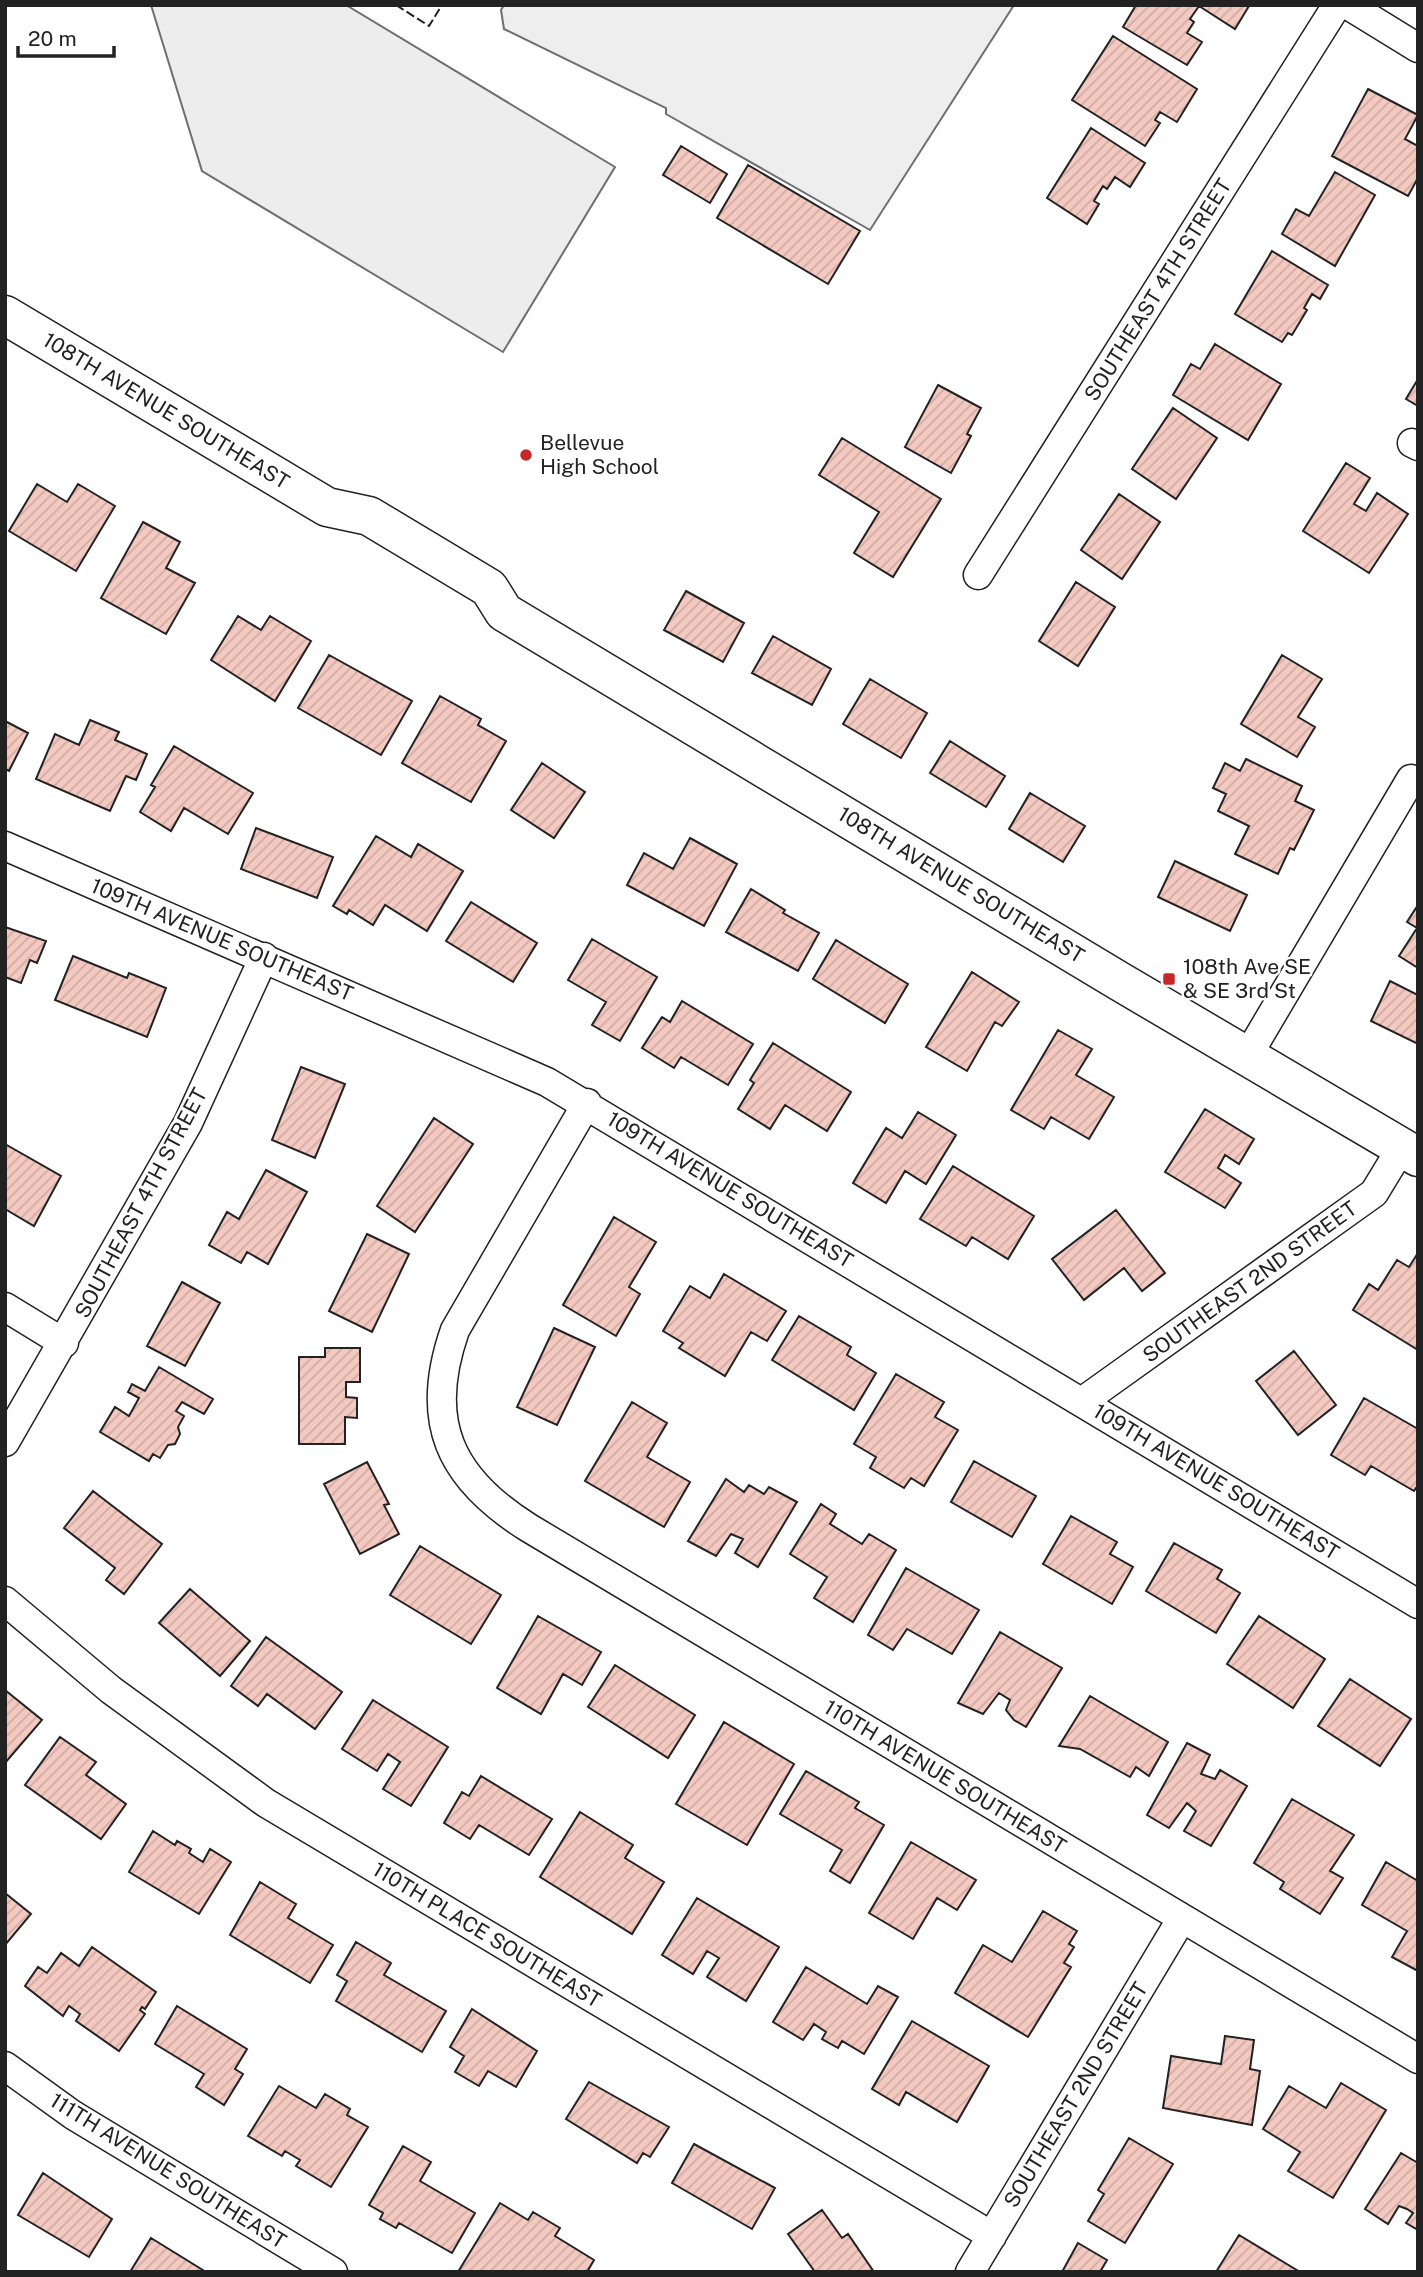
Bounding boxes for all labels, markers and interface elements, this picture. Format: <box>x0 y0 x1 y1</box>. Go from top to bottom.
scale bar <box>18 14 114 58</box>
text: 20 m <box>28 26 77 51</box>
street label: SOUTHEAST 4TH STREET <box>1079 174 1236 405</box>
street label: 108TH AVENUE SOUTHEAST <box>39 327 294 494</box>
place label: Bellevue High School <box>540 430 659 479</box>
marker: Bellevue High School <box>518 447 534 463</box>
street label: 108TH AVENUE SOUTHEAST <box>834 801 1089 968</box>
street label: 109TH AVENUE SOUTHEAST <box>87 873 357 1006</box>
place label: 108th Ave SE & SE 3rd St <box>1183 954 1311 1003</box>
marker: 108th Ave SE & SE 3rd St <box>1161 971 1177 987</box>
street label: SOUTHEAST 4TH STREET <box>69 1083 212 1322</box>
street label: 109TH AVENUE SOUTHEAST <box>603 1106 858 1273</box>
street label: SOUTHEAST 2ND STREET <box>1138 1196 1362 1368</box>
street label: 109TH AVENUE SOUTHEAST <box>1089 1398 1344 1565</box>
street label: 110TH AVENUE SOUTHEAST <box>820 1694 1071 1859</box>
street label: 110TH PLACE SOUTHEAST <box>369 1856 606 2013</box>
street label: SOUTHEAST 2ND STREET <box>998 1978 1153 2212</box>
street label: 111TH AVENUE SOUTHEAST <box>46 2088 291 2254</box>

